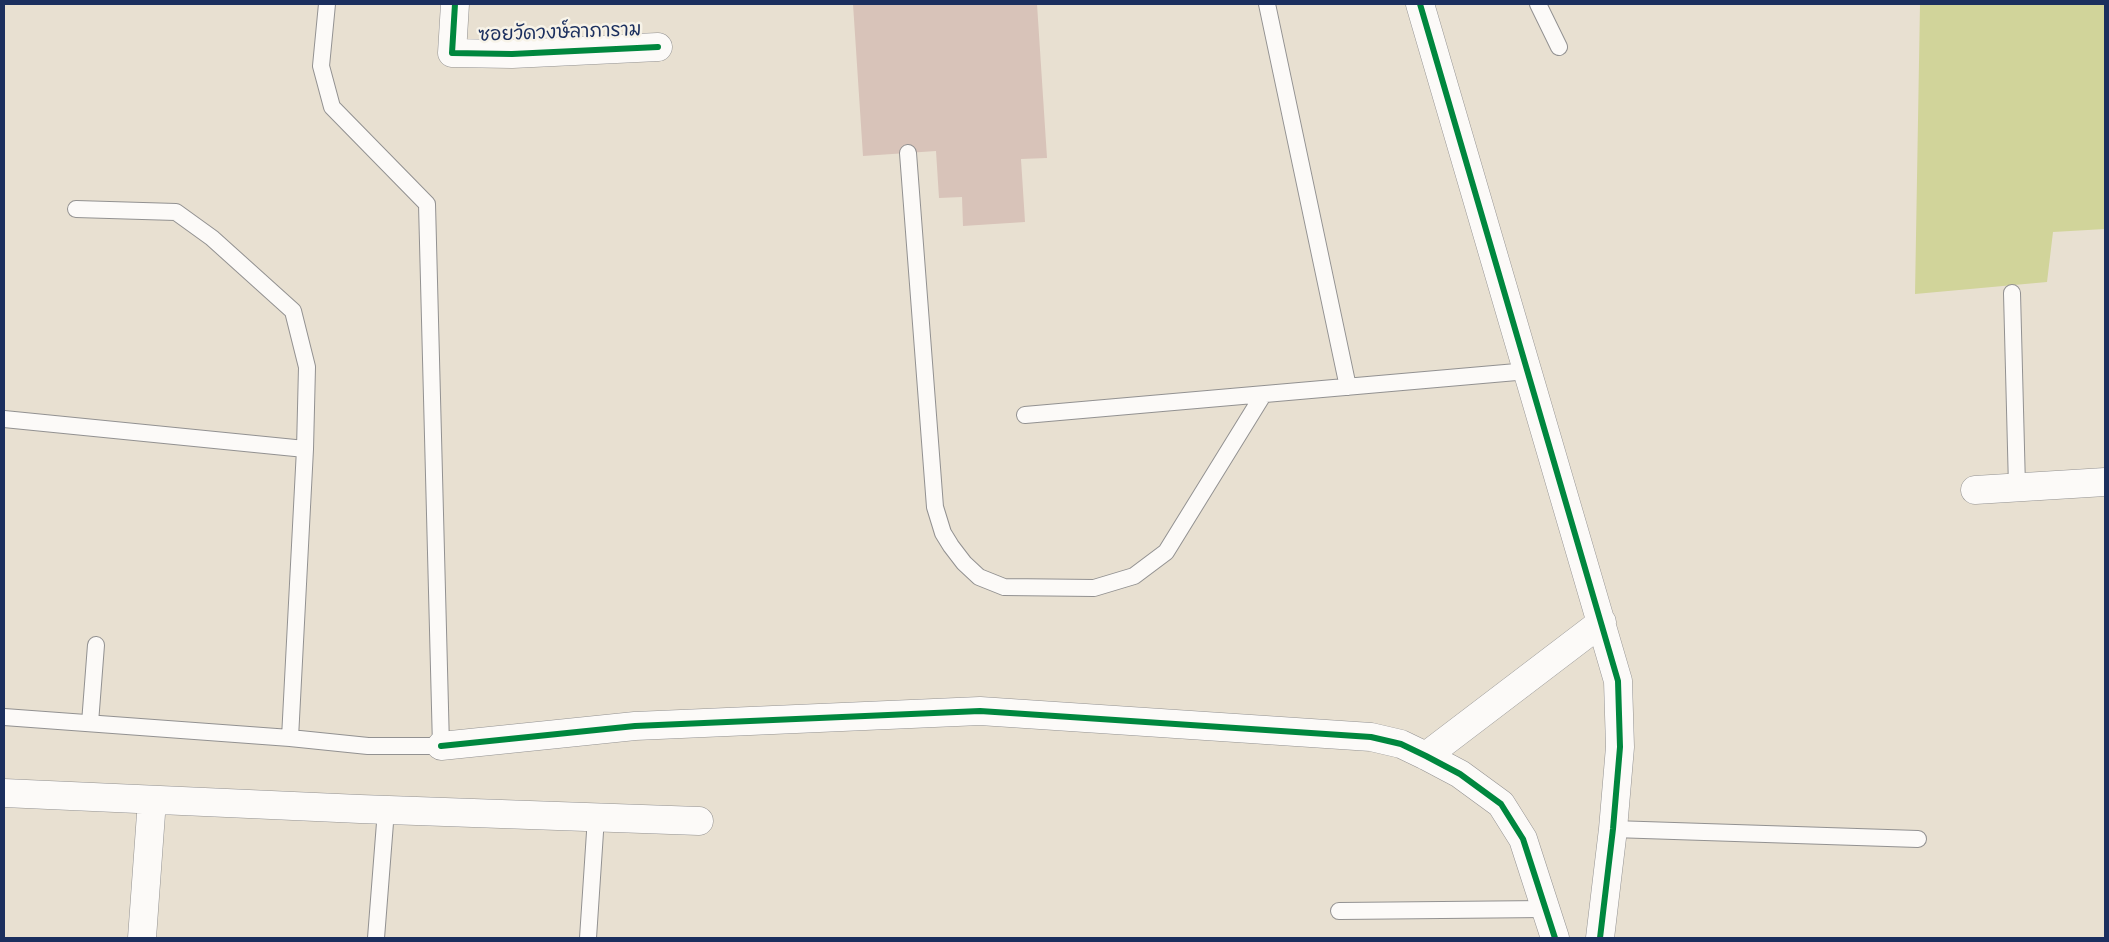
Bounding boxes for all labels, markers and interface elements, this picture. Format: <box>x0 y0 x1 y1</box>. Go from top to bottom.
street label: ซอยวัดวงษ์ลาภาราม <box>478 21 642 49</box>

